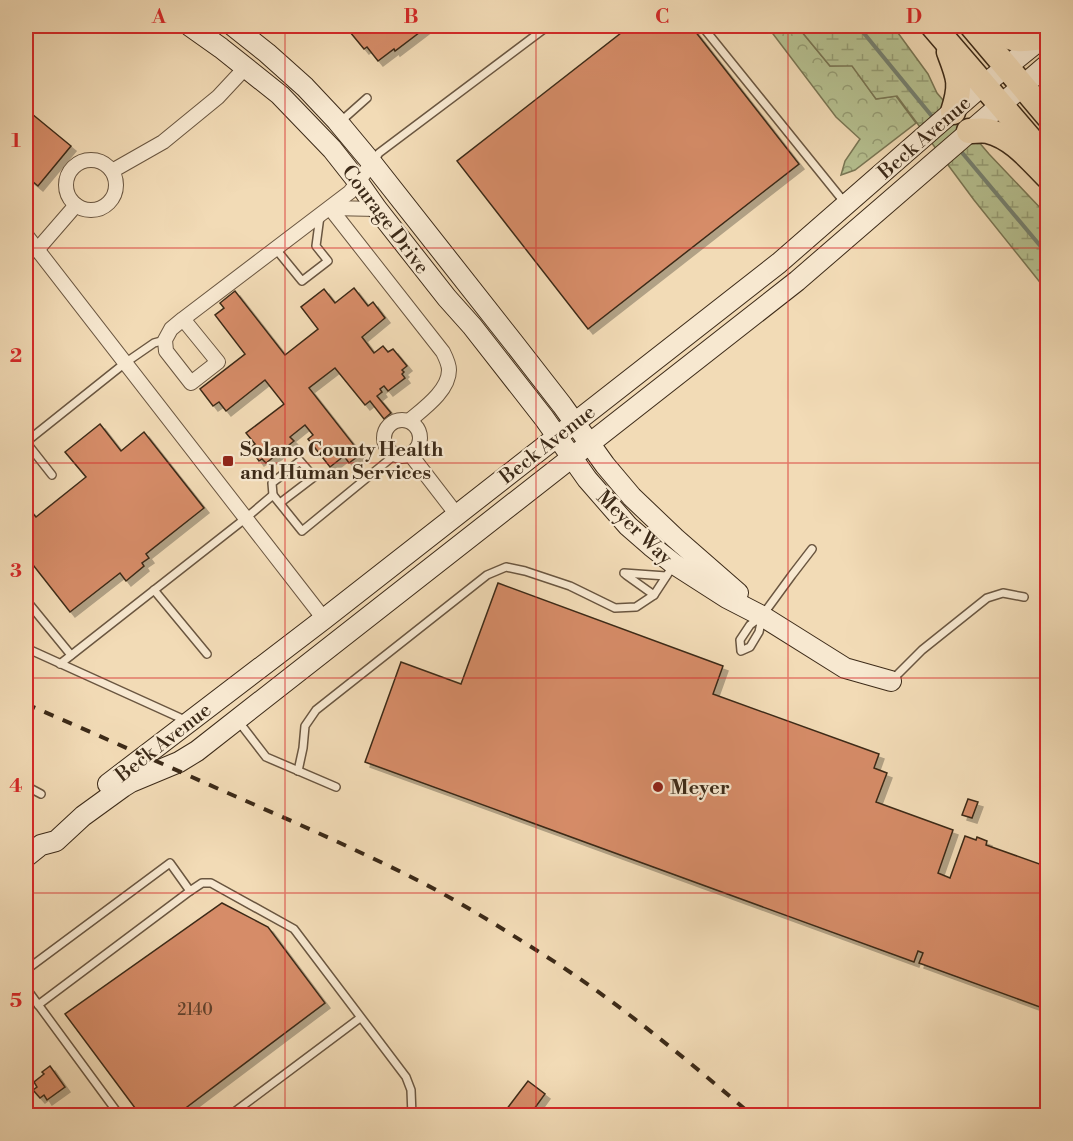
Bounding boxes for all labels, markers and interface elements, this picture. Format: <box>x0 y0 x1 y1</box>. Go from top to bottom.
text: A <box>151 5 167 30</box>
text: B <box>403 5 419 30</box>
text: C <box>655 5 669 30</box>
text: D <box>906 5 922 30</box>
street label: Beck Avenue <box>873 91 976 186</box>
text: 1 <box>11 129 21 154</box>
street label: Courage Drive <box>336 160 434 279</box>
text: 2 <box>10 344 22 369</box>
street label: Beck Avenue <box>494 400 601 491</box>
place label: Solano County Health and Human Services <box>240 438 444 486</box>
marker: Solano County Health and Human Services <box>221 454 235 468</box>
street label: Meyer Way <box>591 486 678 571</box>
text: 3 <box>10 559 22 584</box>
street label: Beck Avenue <box>110 698 217 789</box>
text: 4 <box>9 774 23 799</box>
place label: Meyer <box>670 776 730 801</box>
marker: Meyer <box>651 780 665 794</box>
text: 5 <box>10 989 22 1014</box>
house number: 2140 <box>177 1000 213 1020</box>

